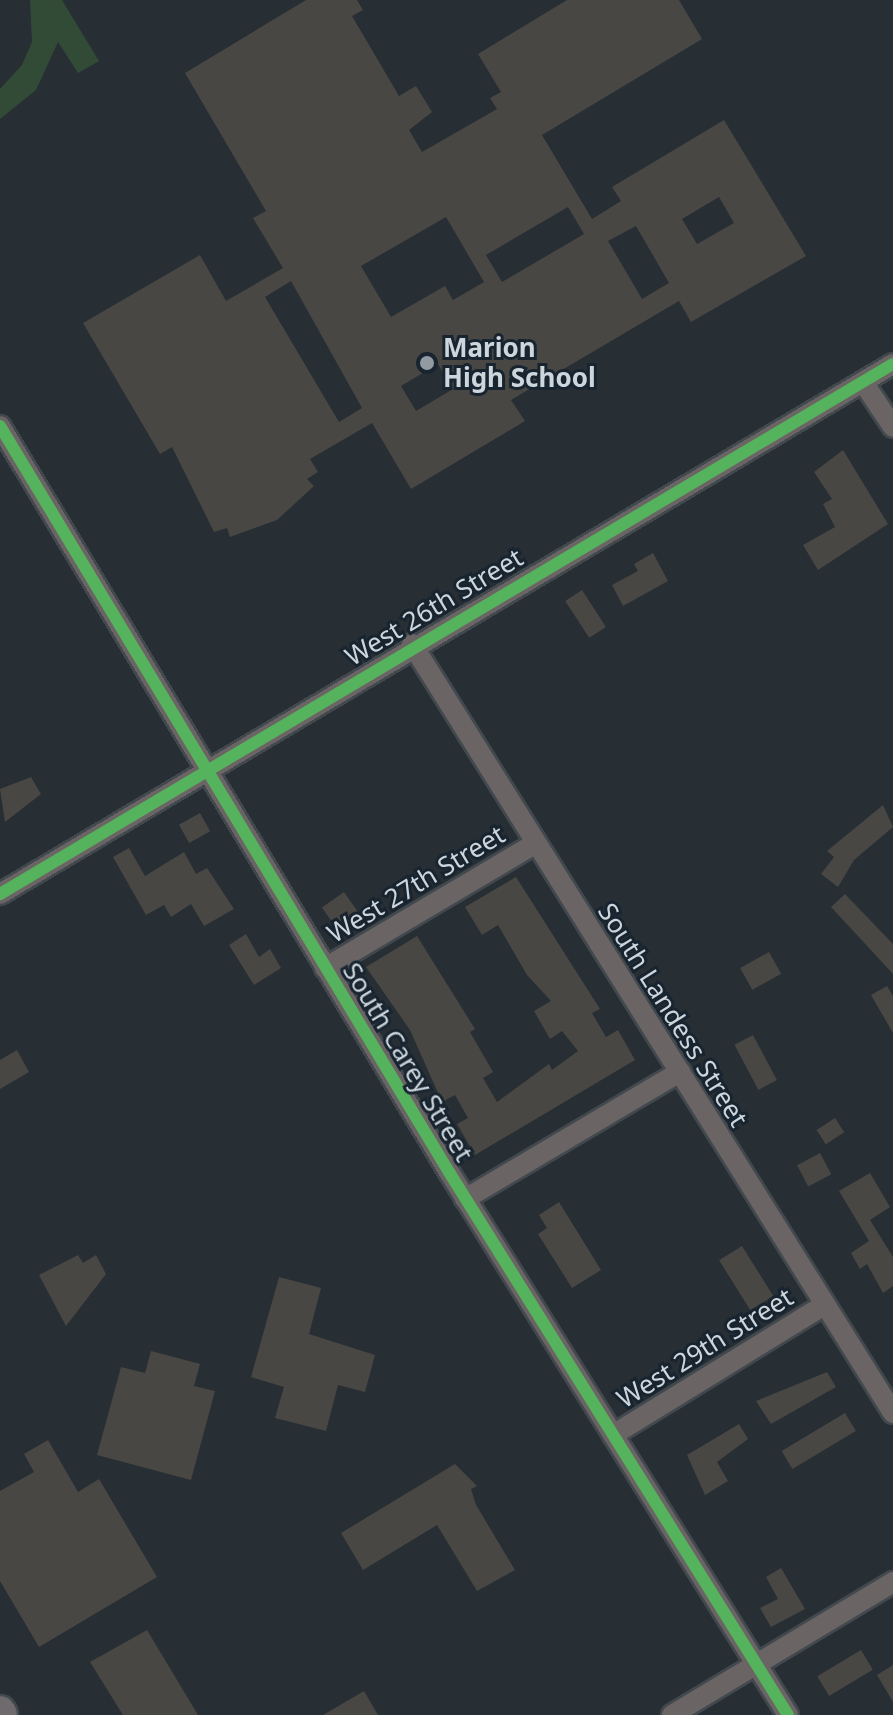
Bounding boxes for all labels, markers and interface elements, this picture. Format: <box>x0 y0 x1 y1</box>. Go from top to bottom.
place label: Marion High School <box>443 332 596 394</box>
marker: Marion High School <box>418 354 436 372</box>
street label: West 26th Street <box>340 542 528 672</box>
street label: West 27th Street <box>322 819 510 949</box>
street label: South Landess Street <box>592 898 754 1132</box>
street label: South Carey Street <box>336 957 480 1167</box>
street label: West 29th Street <box>611 1281 799 1415</box>

